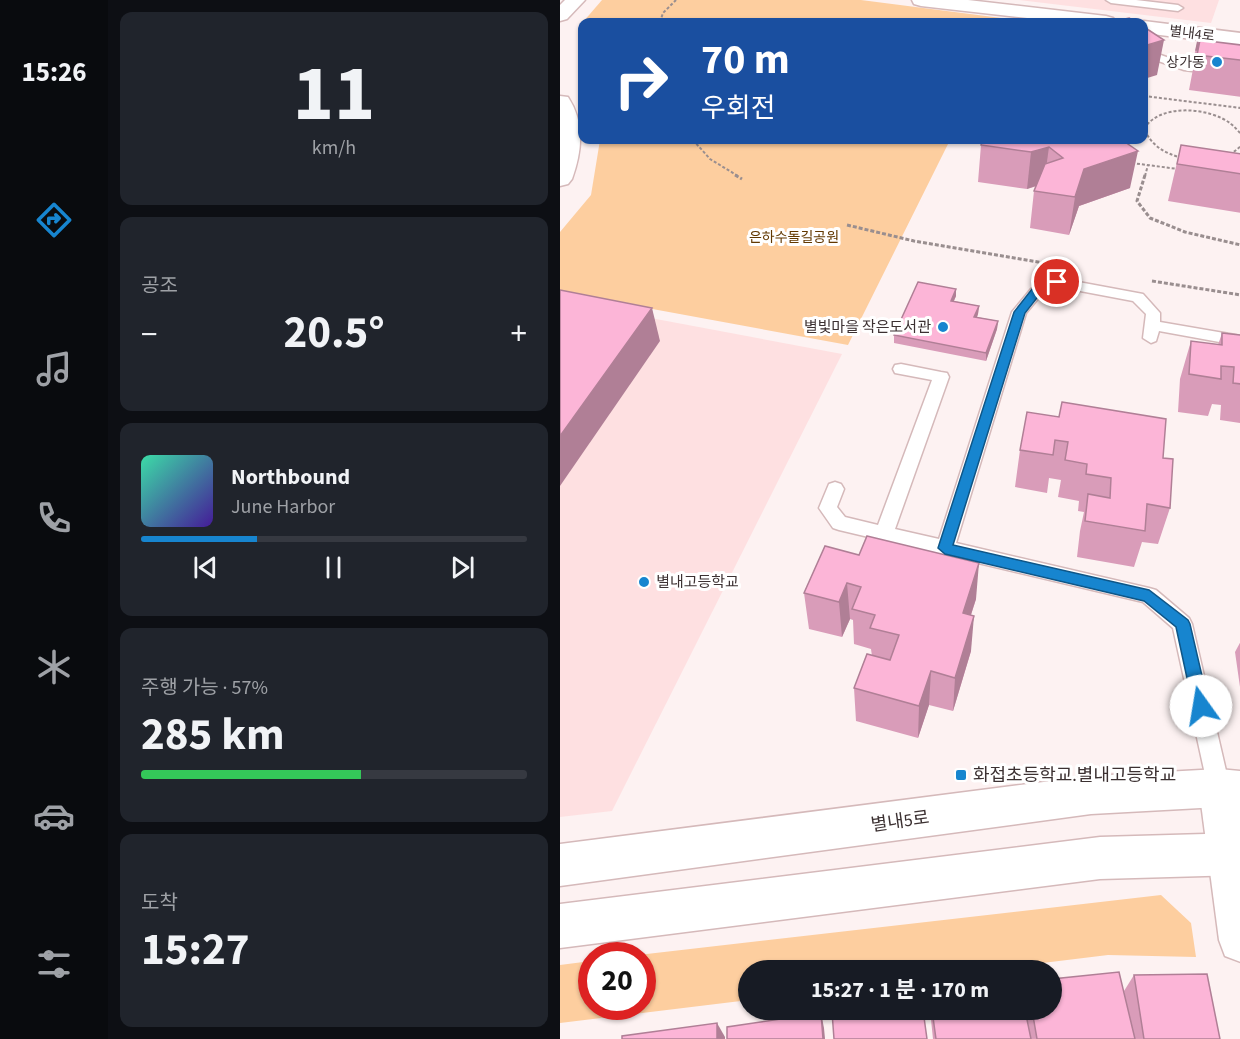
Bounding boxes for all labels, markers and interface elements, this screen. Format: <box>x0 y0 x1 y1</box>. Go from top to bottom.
street label: 별내4로 <box>1168 21 1216 47</box>
text: 70 m <box>701 30 790 90</box>
text: 11 <box>293 39 375 150</box>
icon: right <box>602 42 680 120</box>
text: 15:26 <box>21 53 87 92</box>
place label: 상가동 <box>1166 53 1205 73</box>
marker: 상가동 <box>1210 55 1224 69</box>
text: 우회전 <box>701 89 776 128</box>
text: km/h <box>312 134 356 162</box>
icon: directions <box>33 199 75 241</box>
park label: 은하수돌길공원 <box>749 228 839 248</box>
pin <box>1031 256 1082 307</box>
icon: arrive <box>1040 265 1073 298</box>
text: 공조 <box>141 272 178 300</box>
text: 20.5° <box>283 301 385 365</box>
text: − <box>141 311 157 358</box>
text: + <box>511 311 527 358</box>
place label: 별빛마을 작은도서관 <box>804 317 931 338</box>
marker: 별빛마을 작은도서관 <box>936 320 950 334</box>
icon: music <box>33 348 75 390</box>
text: Northbound <box>231 461 350 493</box>
text: June Harbor <box>231 493 335 521</box>
icon: phone <box>33 497 75 539</box>
icon: previous <box>189 551 222 584</box>
icon: pause <box>317 551 350 584</box>
icon: next <box>446 551 479 584</box>
place label: 별내고등학교 <box>656 572 739 593</box>
marker: 별내고등학교 <box>637 575 651 589</box>
icon: climate <box>33 646 75 688</box>
text: 주행 가능 · 57% <box>141 674 268 702</box>
position arrow <box>1169 674 1233 738</box>
text: 285 km <box>141 703 285 767</box>
place label: 화접초등학교.별내고등학교 <box>973 763 1176 788</box>
marker: 화접초등학교.별내고등학교 <box>954 768 968 782</box>
icon: car <box>33 795 75 837</box>
street label: 별내5로 <box>869 805 931 838</box>
text: 도착 <box>141 889 178 917</box>
text: 15:27 <box>141 918 250 982</box>
speed limit sign: 20 <box>578 942 656 1020</box>
icon: filters <box>33 943 75 985</box>
text: 15:27 · 1 분 · 170 m <box>811 974 989 1006</box>

